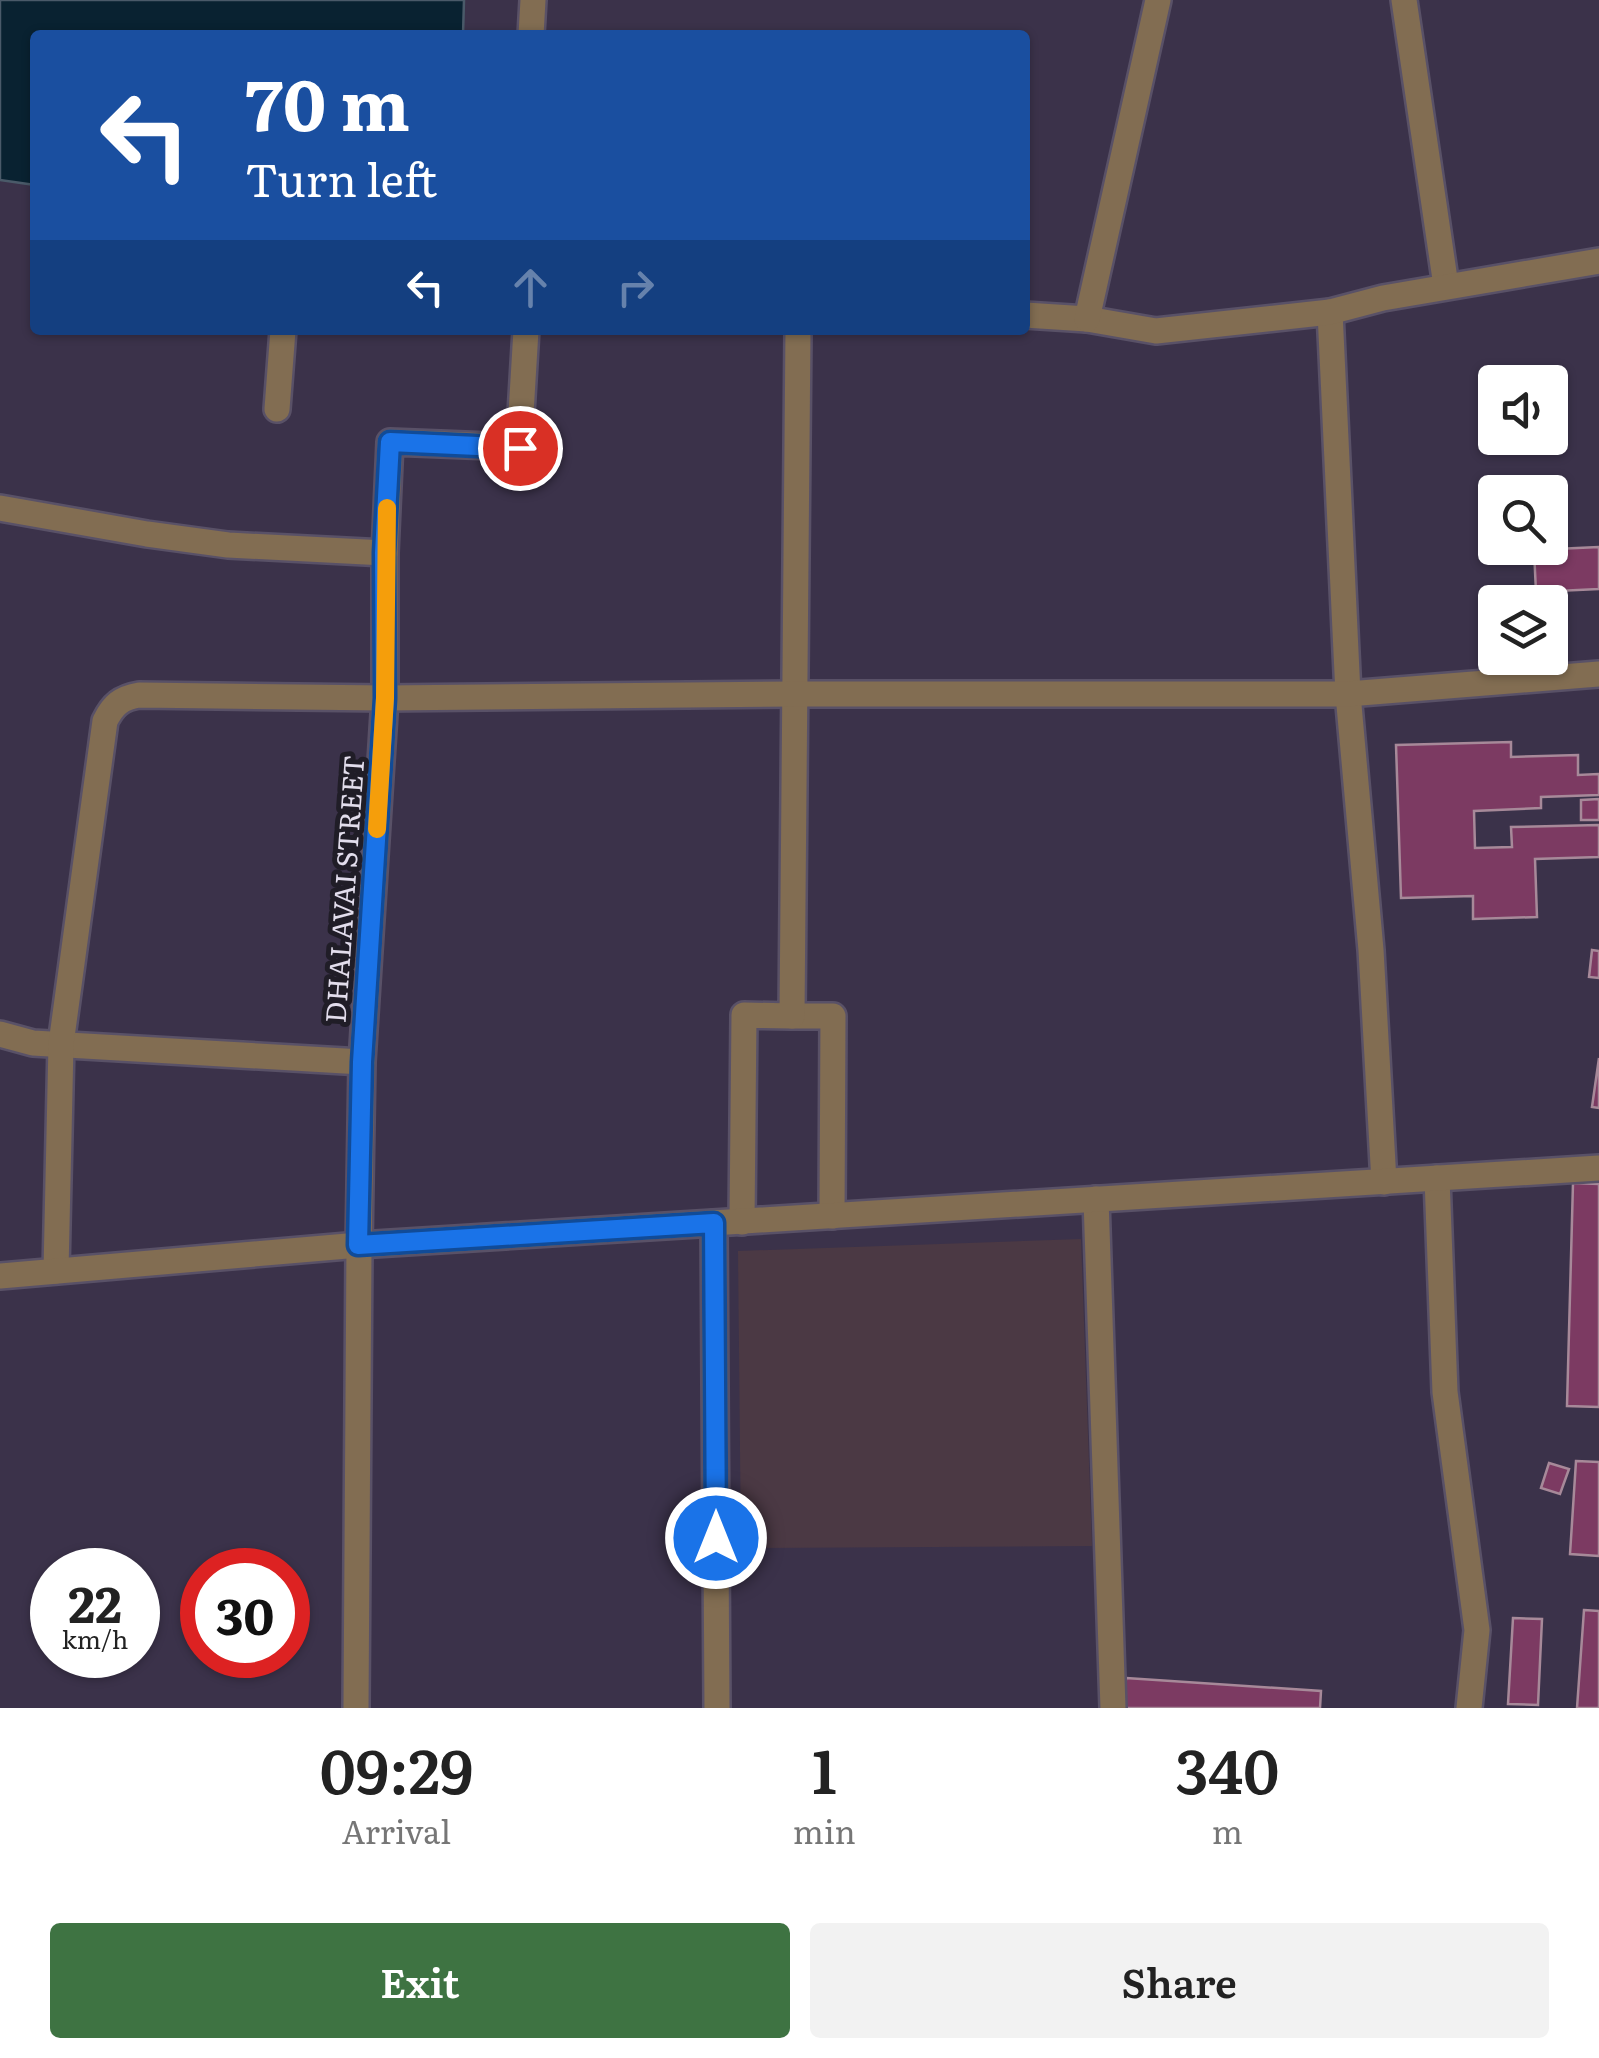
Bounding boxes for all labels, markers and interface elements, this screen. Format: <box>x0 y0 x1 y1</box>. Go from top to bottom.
text: 70 m <box>245 49 410 153</box>
icon: left <box>80 70 210 200</box>
text: Turn left <box>245 144 437 211</box>
icon: left <box>398 260 453 315</box>
icon: ahead <box>503 260 558 315</box>
icon: right <box>608 260 663 315</box>
map controls <box>1478 365 1568 675</box>
button: sound <box>1478 365 1568 455</box>
pin <box>478 406 563 491</box>
icon: arrive <box>493 421 548 476</box>
button: search <box>1478 475 1568 565</box>
button: layers <box>1478 585 1568 675</box>
street label: DHALAVAI STREET <box>313 754 373 1024</box>
position arrow <box>664 1486 768 1590</box>
speed limit sign: 30 <box>180 1548 310 1678</box>
text: 22 <box>68 1564 122 1638</box>
text: km/h <box>62 1620 128 1657</box>
text: 09:29 <box>320 1723 473 1812</box>
text: 1 <box>812 1723 837 1812</box>
text: 340 <box>1175 1723 1279 1812</box>
text: Arrival <box>342 1806 451 1854</box>
text: min <box>793 1806 856 1854</box>
text: m <box>1212 1806 1243 1854</box>
button: Exit <box>50 1923 790 2038</box>
button: Share <box>810 1923 1549 2038</box>

